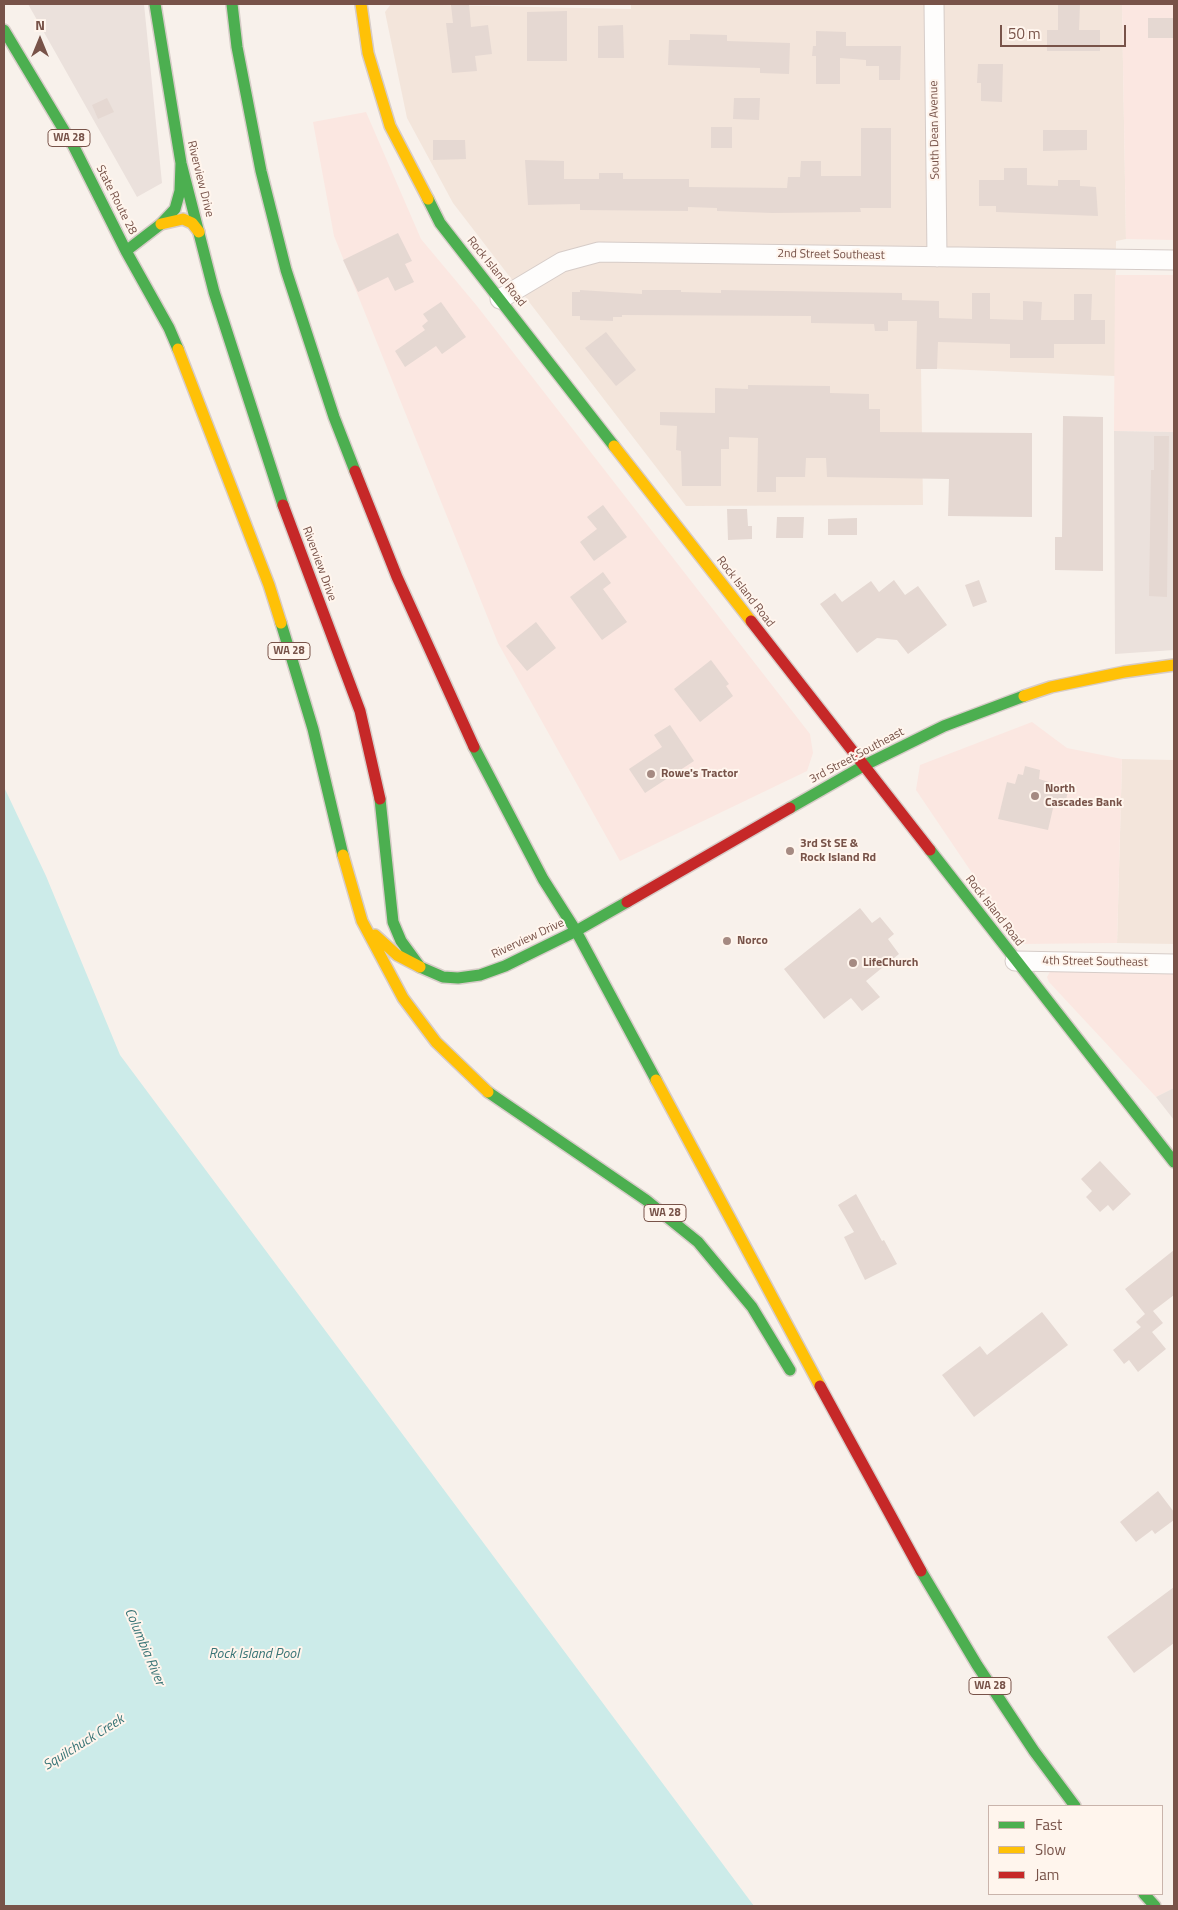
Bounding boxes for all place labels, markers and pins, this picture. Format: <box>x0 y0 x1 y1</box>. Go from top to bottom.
place label: Rowe's Tractor <box>661 767 738 781</box>
marker: Rowe's Tractor <box>645 768 657 780</box>
place label: North Cascades Bank <box>1045 782 1122 810</box>
marker: North Cascades Bank <box>1029 790 1041 802</box>
place label: 3rd St SE & Rock Island Rd <box>800 837 876 865</box>
marker: 3rd St SE & Rock Island Rd <box>784 845 796 857</box>
place label: Norco <box>737 934 768 948</box>
marker: Norco <box>721 935 733 947</box>
place label: LifeChurch <box>863 956 918 970</box>
marker: LifeChurch <box>847 957 859 969</box>

